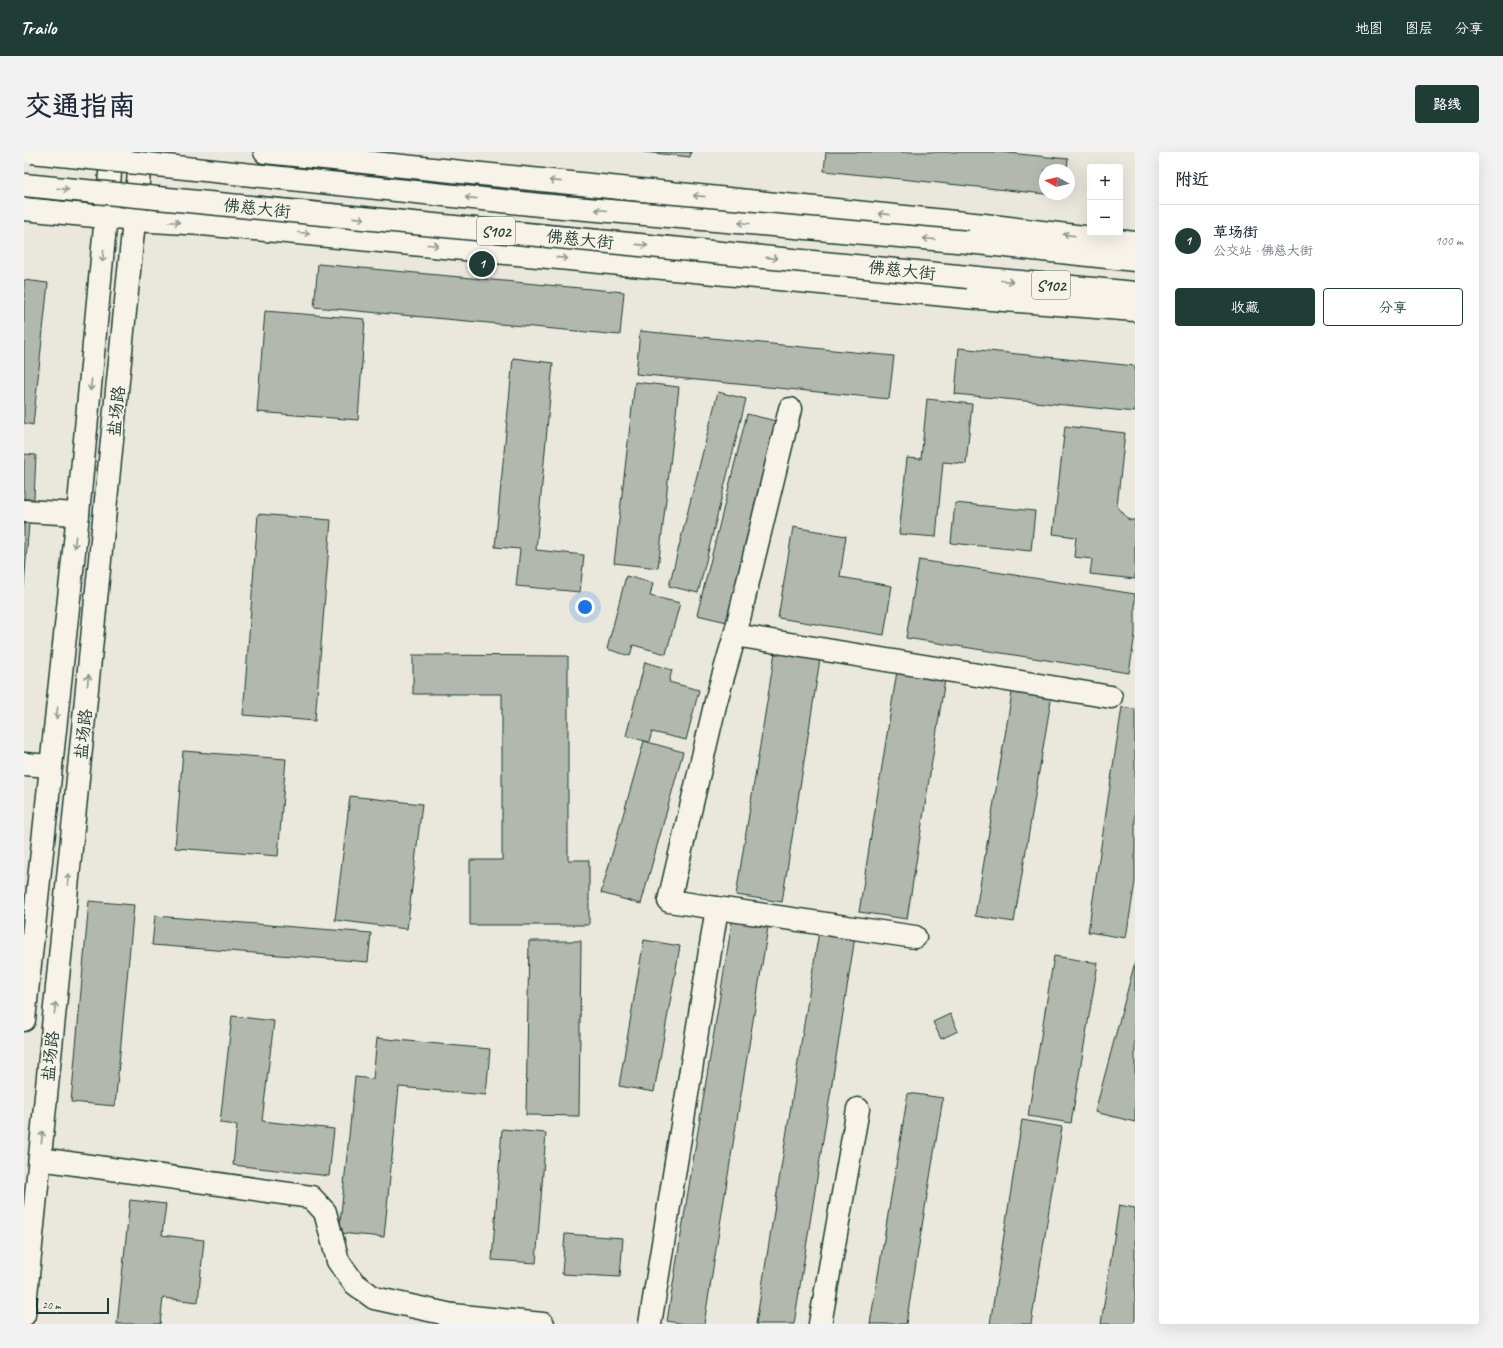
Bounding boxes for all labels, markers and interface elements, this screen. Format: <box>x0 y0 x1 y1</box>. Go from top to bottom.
text: Trailo <box>20 16 56 40</box>
text: 地图 <box>1355 20 1383 37</box>
text: 图层 <box>1405 20 1433 37</box>
text: 分享 <box>1455 20 1483 37</box>
button: 路线 <box>1415 85 1479 123</box>
text: 交通指南 <box>24 88 136 123</box>
north arrow <box>1039 164 1075 200</box>
map controls <box>1087 164 1123 236</box>
button: + <box>1087 164 1123 200</box>
text: 附近 <box>1175 169 1209 190</box>
one-way arrow <box>549 177 562 185</box>
one-way arrow <box>56 185 69 193</box>
one-way arrow <box>693 192 706 199</box>
one-way arrow <box>465 194 478 202</box>
street label: 佛慈大街 <box>222 195 292 222</box>
button: − <box>1087 200 1123 236</box>
one-way arrow <box>595 207 608 214</box>
one-way arrow <box>878 211 891 218</box>
one-way arrow <box>352 214 365 222</box>
road number: S102 <box>477 217 515 245</box>
one-way arrow <box>167 218 180 226</box>
one-way arrow <box>738 219 751 226</box>
text: 草场街 <box>1213 223 1258 242</box>
street label: 佛慈大街 <box>545 226 615 253</box>
one-way arrow <box>297 230 310 237</box>
one-way arrow <box>1062 231 1075 239</box>
text: 1 <box>1185 233 1191 249</box>
text: 100 m <box>1435 233 1463 249</box>
one-way arrow <box>923 235 936 242</box>
one-way arrow <box>426 242 439 249</box>
one-way arrow <box>635 242 648 249</box>
text: 公交站 · 佛慈大街 <box>1213 243 1313 259</box>
one-way arrow <box>100 249 107 262</box>
pin: 1 <box>469 249 495 279</box>
one-way arrow <box>555 254 568 261</box>
one-way arrow <box>765 254 778 261</box>
street label: 佛慈大街 <box>867 257 937 284</box>
road number: S102 <box>1032 271 1070 299</box>
one-way arrow <box>1000 277 1013 284</box>
button: 收藏 <box>1175 288 1315 326</box>
button: 分享 <box>1323 288 1463 326</box>
one-way arrow <box>87 378 94 391</box>
street label: 盐场路 <box>103 385 130 438</box>
one-way arrow <box>71 535 79 548</box>
your location <box>575 597 595 617</box>
one-way arrow <box>85 674 92 687</box>
one-way arrow <box>53 707 61 720</box>
street label: 盐场路 <box>70 708 97 761</box>
one-way arrow <box>64 873 72 886</box>
one-way arrow <box>51 1002 59 1015</box>
street label: 盐场路 <box>37 1030 64 1083</box>
one-way arrow <box>38 1131 45 1144</box>
scale bar <box>36 1296 109 1315</box>
text: 20 m <box>42 1298 61 1312</box>

